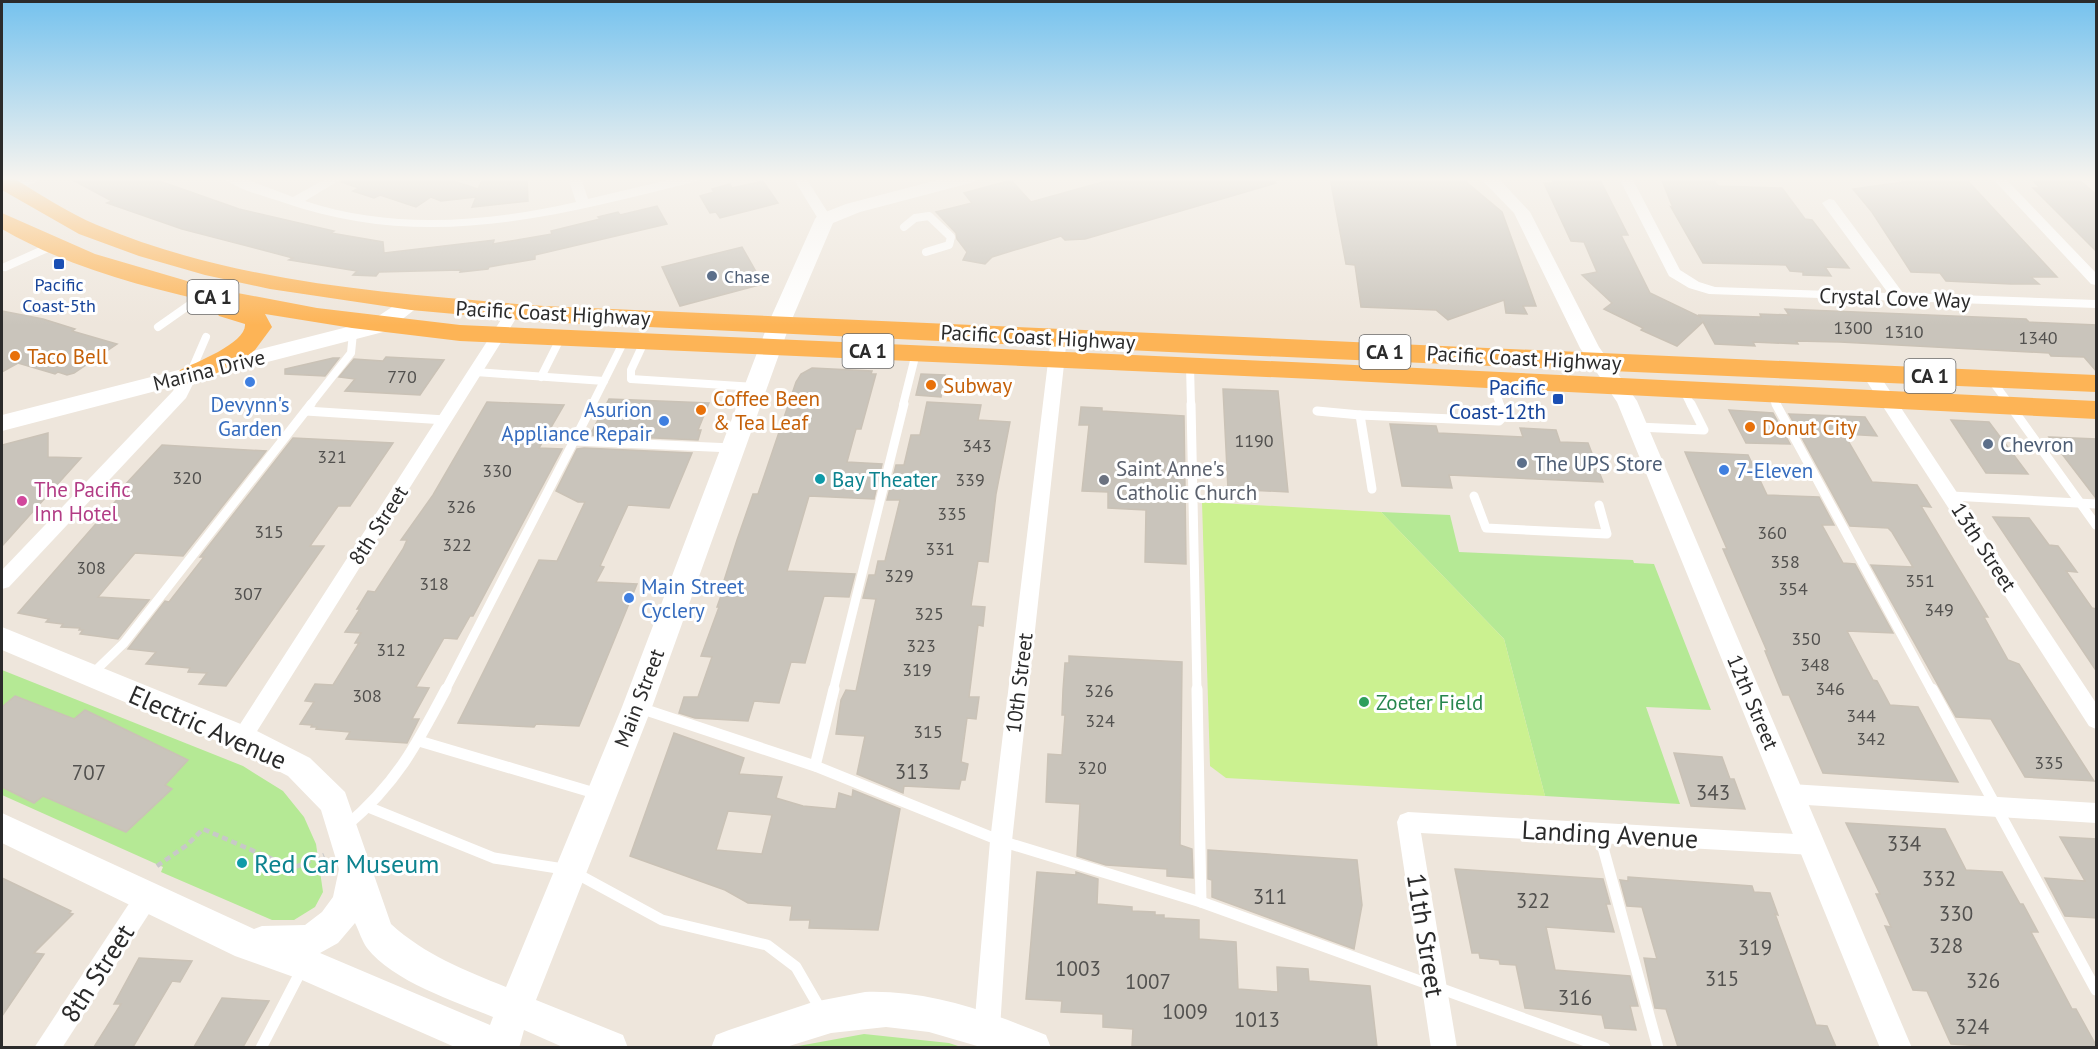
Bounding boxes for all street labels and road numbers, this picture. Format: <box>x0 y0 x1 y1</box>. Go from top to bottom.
road number: CA 1 <box>188 280 238 314</box>
street label: Crystal Cove Way <box>1819 282 1971 314</box>
street label: Pacific Coast Highway <box>455 294 651 332</box>
street label: Pacific Coast Highway <box>940 318 1136 356</box>
road number: CA 1 <box>842 334 894 368</box>
road number: CA 1 <box>1360 335 1410 369</box>
street label: Pacific Coast Highway <box>1426 339 1622 377</box>
street label: Marina Drive <box>150 343 268 397</box>
road number: CA 1 <box>1904 359 1956 393</box>
street label: 8th Street <box>342 480 414 570</box>
street label: 13th Street <box>1945 497 2023 597</box>
street label: 10th Street <box>999 631 1039 735</box>
street label: Main Street <box>608 645 670 751</box>
street label: 12th Street <box>1721 650 1785 754</box>
street label: Electric Avenue <box>124 678 292 776</box>
street label: Landing Avenue <box>1521 813 1699 855</box>
street label: 11th Street <box>1400 871 1452 999</box>
street label: 8th Street <box>53 918 141 1028</box>

